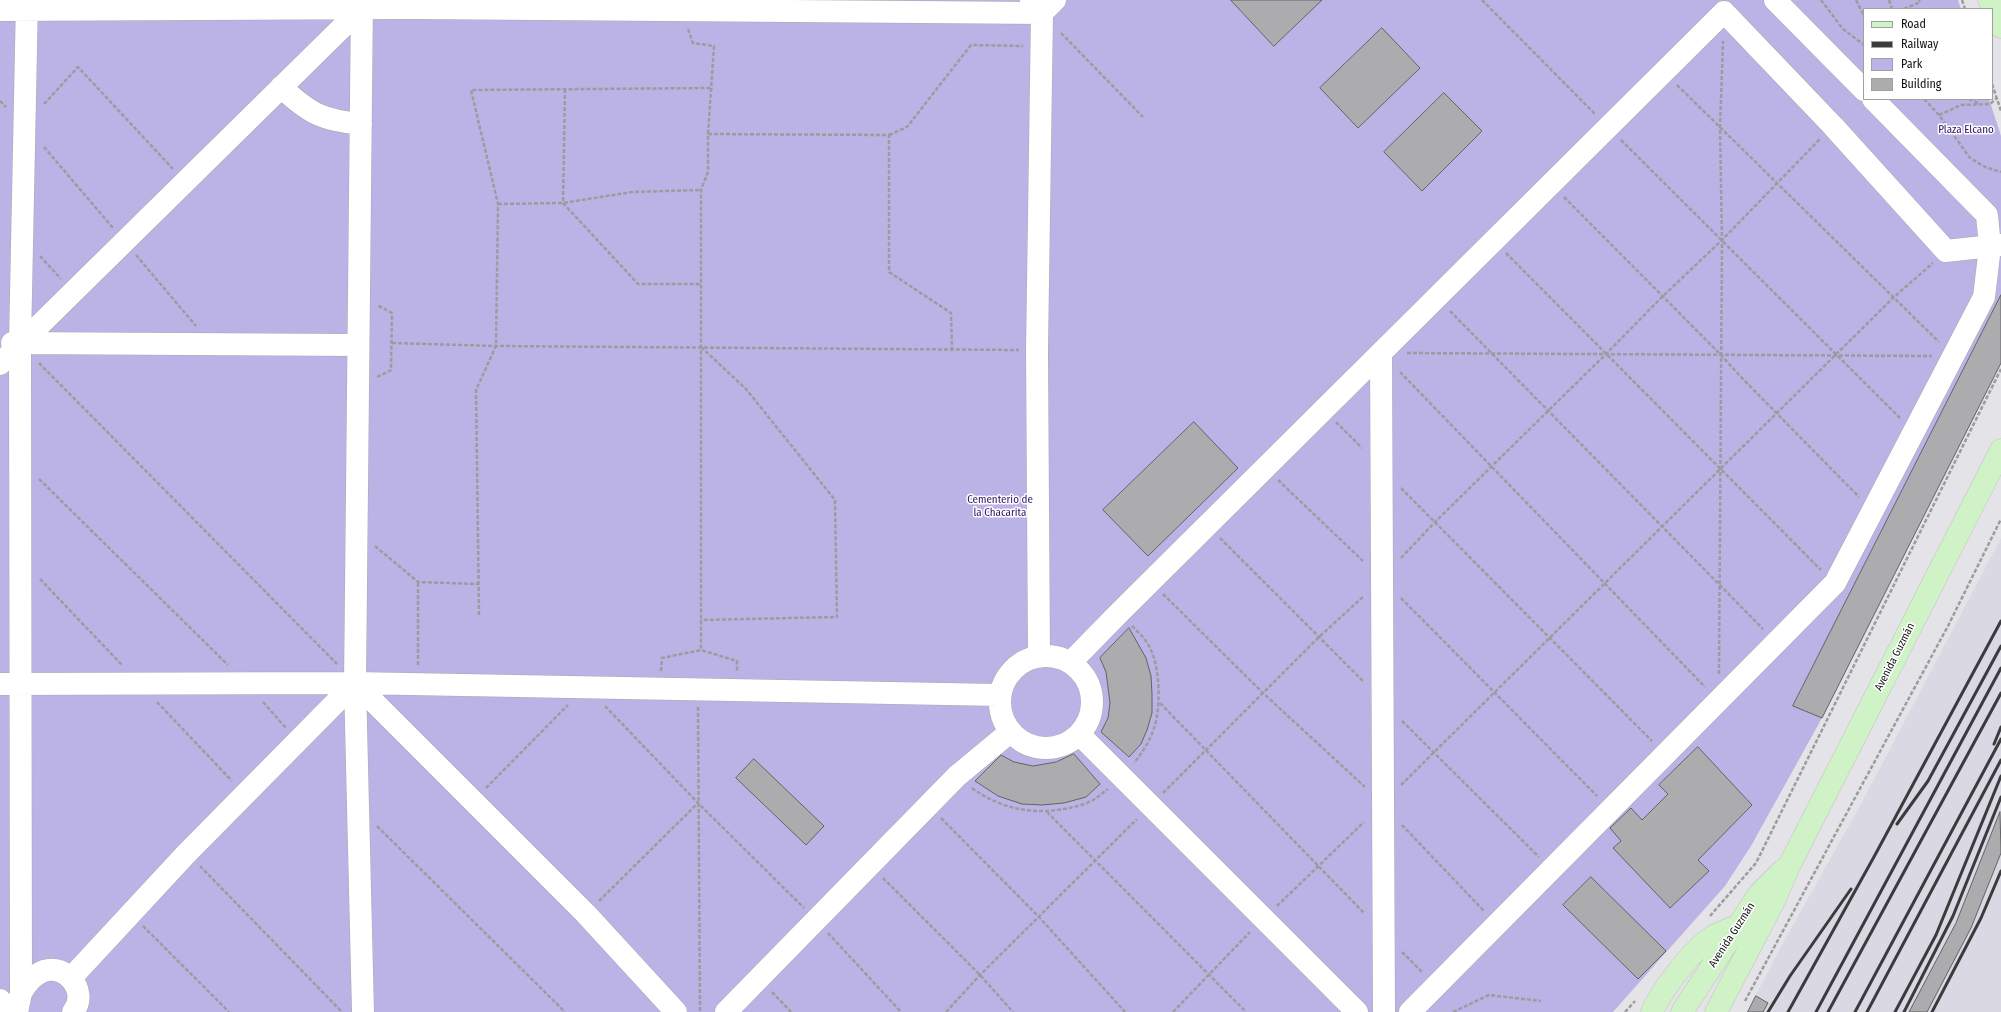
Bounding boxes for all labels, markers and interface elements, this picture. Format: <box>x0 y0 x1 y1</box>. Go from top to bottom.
legend <box>1863 8 1993 100</box>
text: Road <box>1901 17 1926 31</box>
text: Railway <box>1901 37 1938 51</box>
text: Park <box>1901 57 1922 71</box>
text: Building <box>1901 77 1941 91</box>
park label: Plaza Elcano <box>1938 123 1994 137</box>
park label: Cementerio de la Chacarita <box>967 493 1033 519</box>
street label: Avenida Guzmán <box>1872 621 1918 693</box>
street label: Avenida Guzmán <box>1706 900 1758 970</box>

